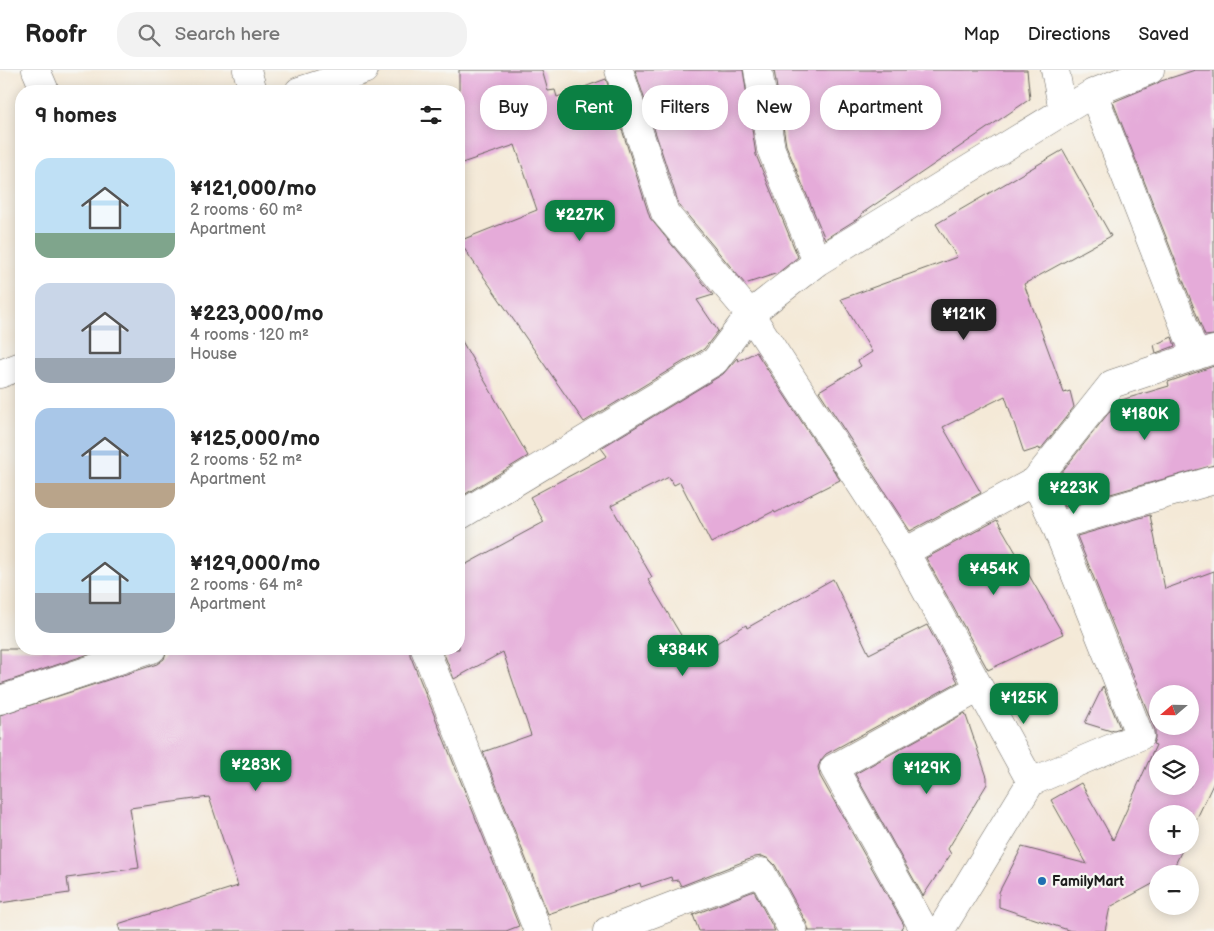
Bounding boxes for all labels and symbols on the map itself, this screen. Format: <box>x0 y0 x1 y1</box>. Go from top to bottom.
pin: ¥227K <box>545 200 615 242</box>
pin: ¥121K <box>929 298 999 341</box>
pin: ¥180K <box>1110 398 1180 441</box>
pin: ¥223K <box>1039 472 1109 515</box>
pin: ¥454K <box>959 554 1029 596</box>
pin: ¥384K <box>648 634 718 677</box>
pin: ¥125K <box>989 682 1059 725</box>
north arrow <box>1149 685 1199 735</box>
pin: ¥283K <box>221 750 291 792</box>
pin: ¥129K <box>892 752 962 795</box>
place label: FamilyMart <box>1052 873 1124 890</box>
marker: FamilyMart <box>1036 875 1048 887</box>

